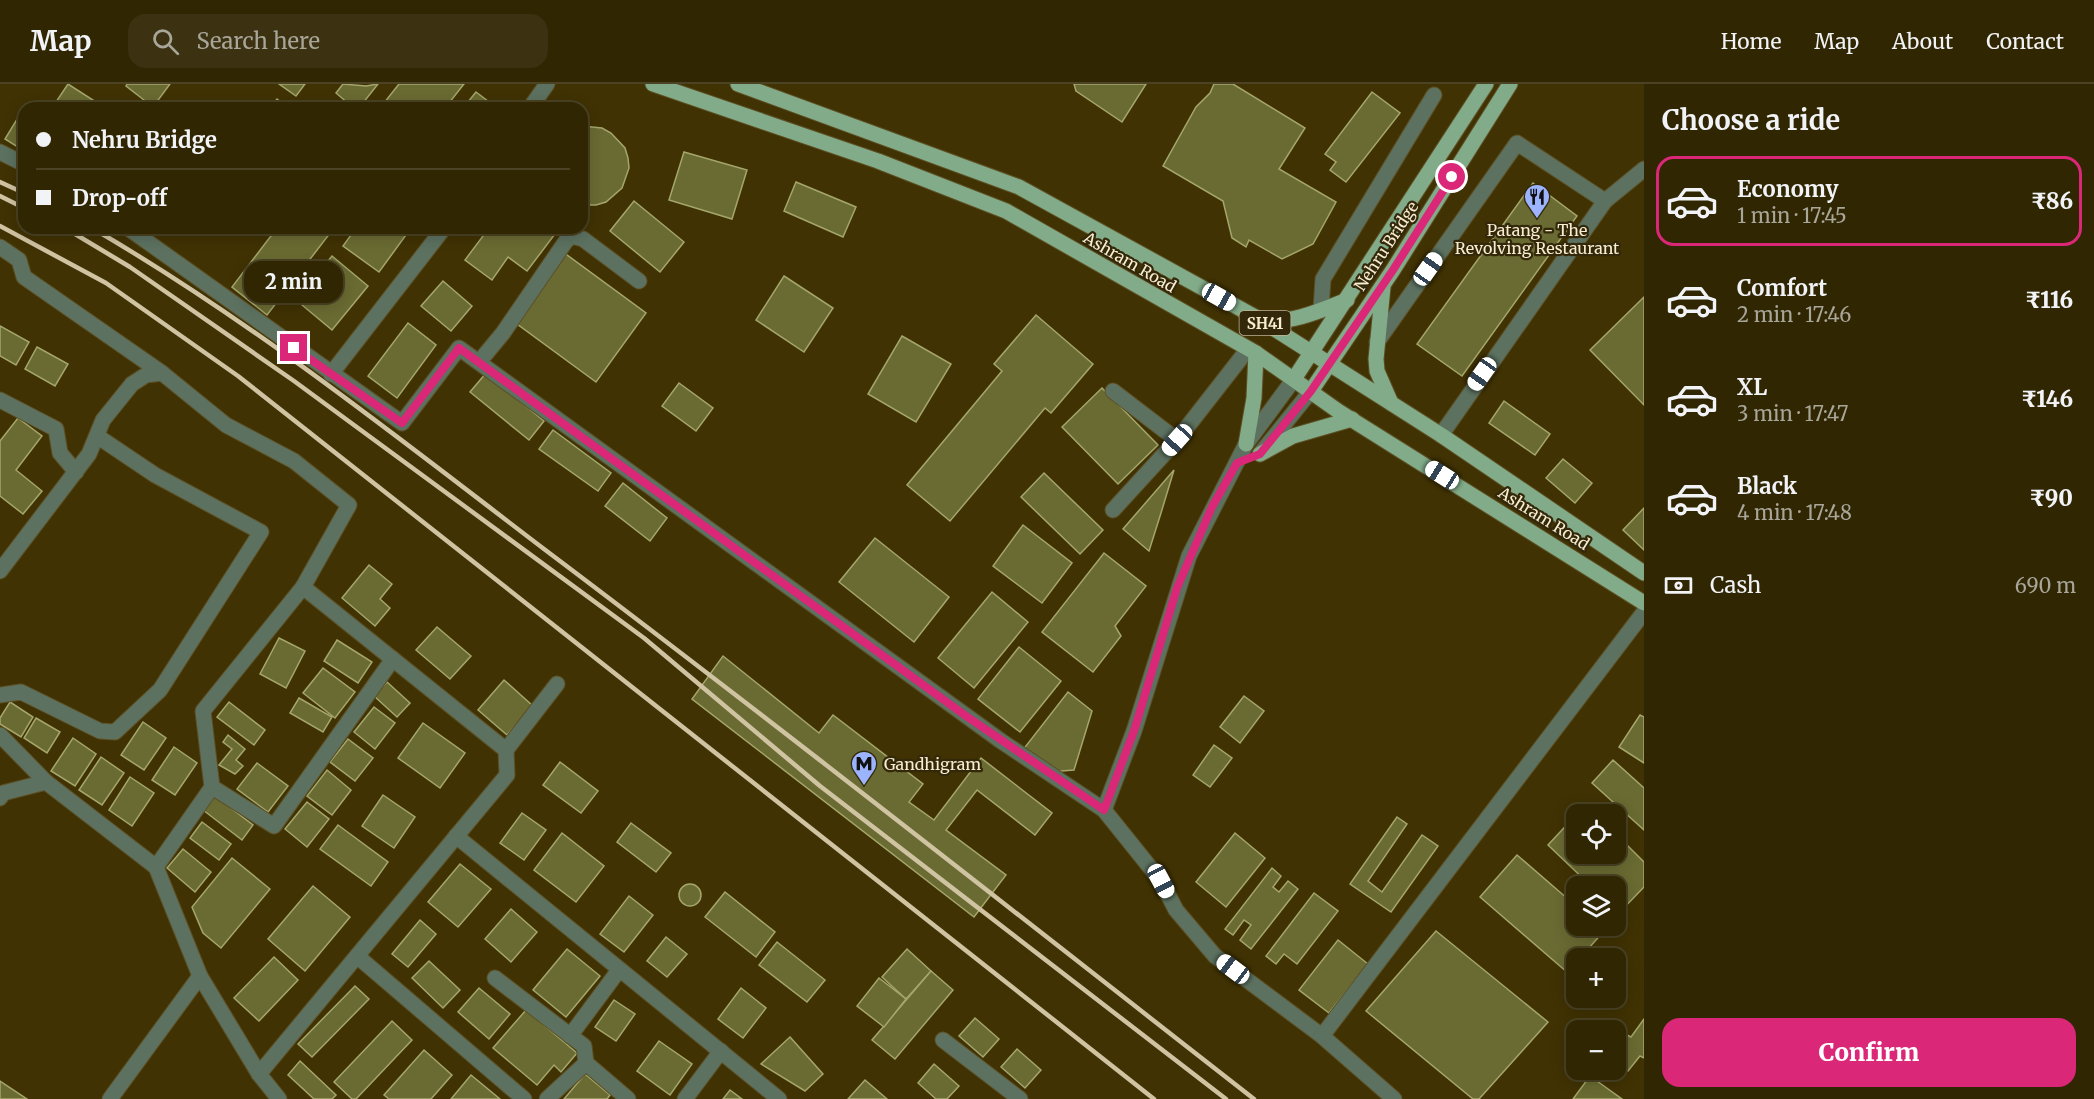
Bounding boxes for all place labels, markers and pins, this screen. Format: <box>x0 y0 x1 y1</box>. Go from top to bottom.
restaurant icon: Patang - The Revolving Restaurant <box>1522 182 1552 220</box>
place label: Patang - The Revolving Restaurant <box>1455 220 1620 258</box>
metro station icon: Gandhigram <box>849 749 879 787</box>
place label: Gandhigram <box>884 754 981 774</box>

